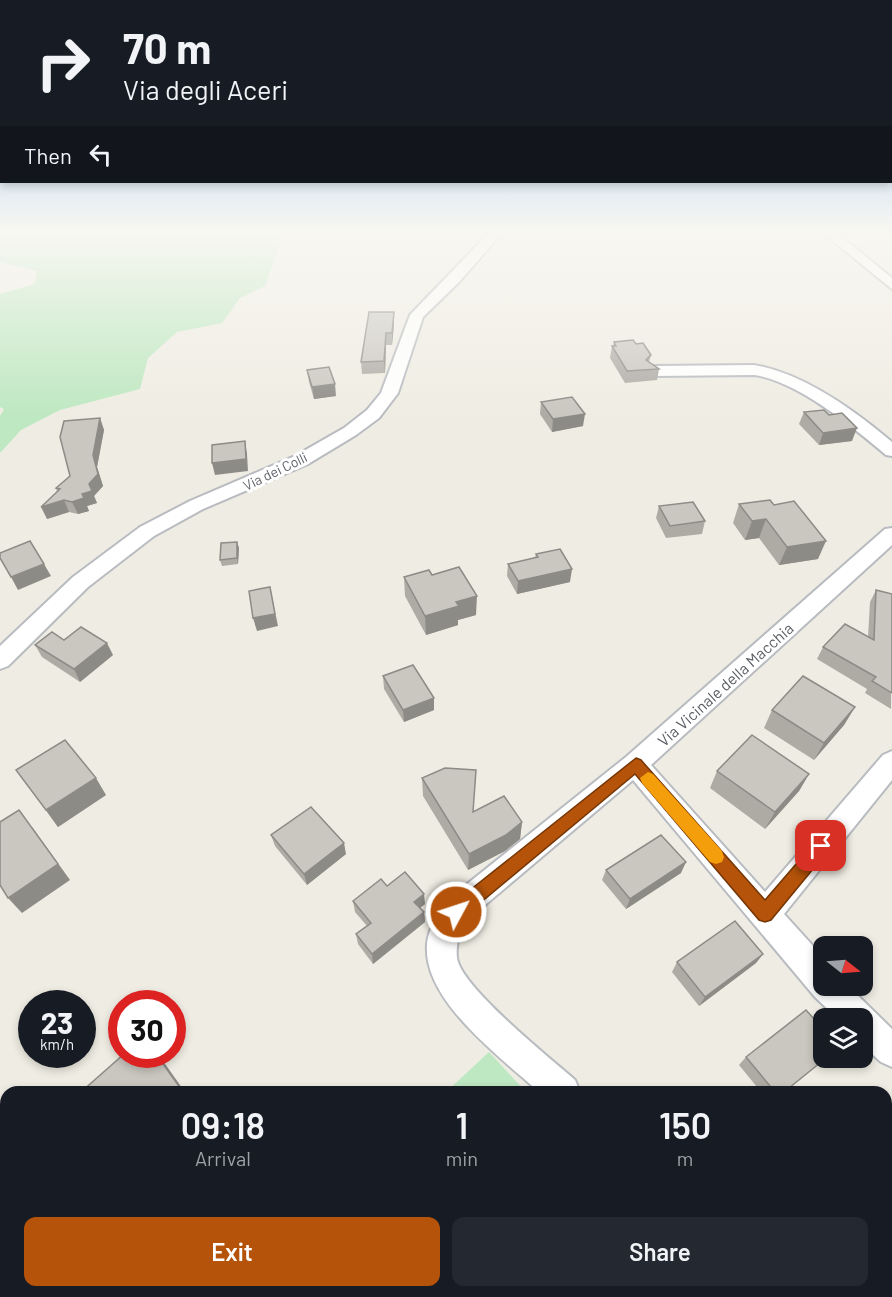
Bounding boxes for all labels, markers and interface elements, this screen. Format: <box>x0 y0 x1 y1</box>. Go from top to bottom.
text: 70 m <box>123 22 211 72</box>
icon: right <box>24 24 102 102</box>
text: Via degli Aceri <box>123 73 288 105</box>
icon: left <box>84 138 117 171</box>
text: Then <box>24 142 72 168</box>
street label: Via dei Colli <box>240 448 310 494</box>
street label: Via Vicinale della Macchia <box>653 618 797 750</box>
pin <box>795 820 846 871</box>
icon: arrive <box>804 829 837 862</box>
position arrow <box>424 880 488 944</box>
north arrow <box>813 936 873 996</box>
map controls <box>813 936 873 1068</box>
speed limit sign: 30 <box>108 990 186 1068</box>
text: 23 <box>41 1004 73 1040</box>
button: layers <box>813 1008 873 1068</box>
text: km/h <box>40 1035 74 1053</box>
text: 09:18 <box>181 1103 265 1146</box>
text: 1 <box>456 1103 468 1146</box>
text: 150 <box>659 1103 711 1146</box>
text: Arrival <box>195 1146 251 1170</box>
text: min <box>446 1146 478 1170</box>
text: m <box>677 1146 693 1170</box>
button: Exit <box>24 1217 440 1286</box>
button: Share <box>452 1217 868 1286</box>

